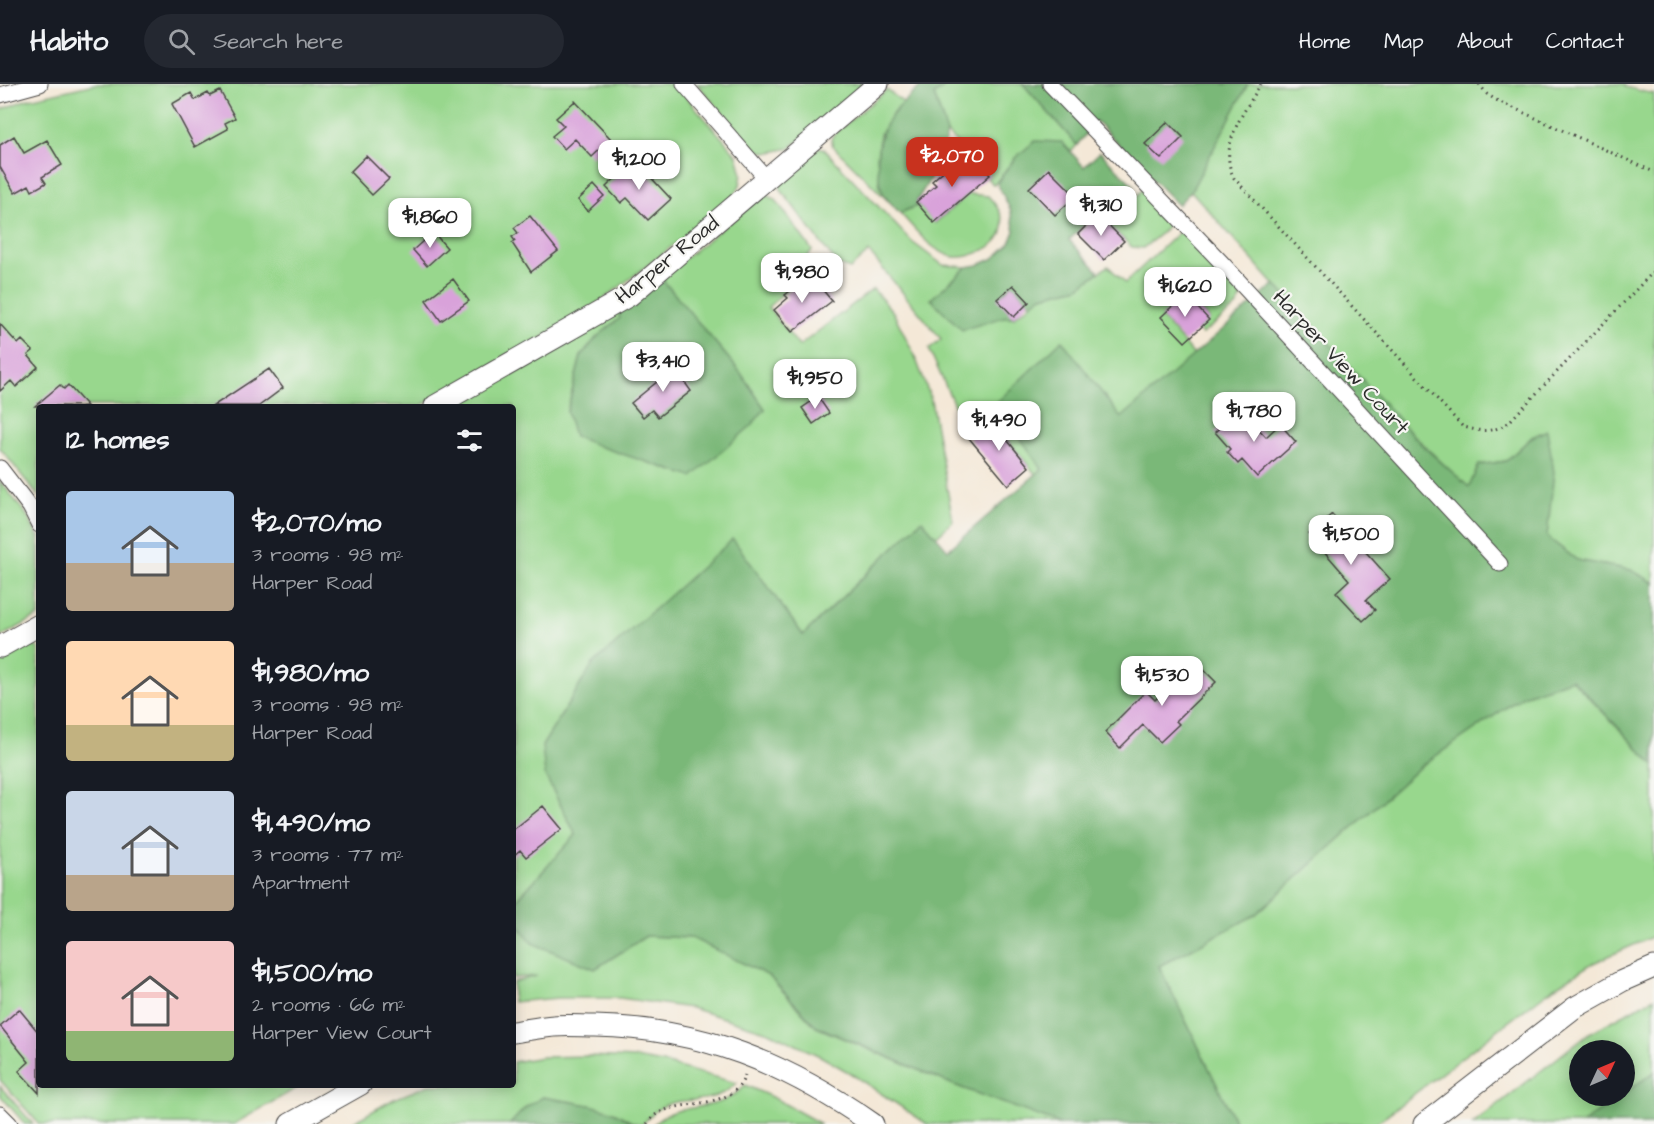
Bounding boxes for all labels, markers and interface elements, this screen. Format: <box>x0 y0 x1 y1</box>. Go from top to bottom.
search box <box>144 14 564 68</box>
text: Habito <box>30 22 108 61</box>
icon: search <box>165 25 198 58</box>
text: Search here <box>213 26 343 57</box>
text: Home <box>1299 27 1351 56</box>
text: Map <box>1384 27 1424 56</box>
text: About <box>1457 27 1513 56</box>
text: Contact <box>1546 27 1624 56</box>
pin: $2,070 <box>903 137 1001 188</box>
pin: $1,200 <box>590 140 688 191</box>
text: $2,070 <box>920 142 984 170</box>
text: $1,200 <box>612 145 666 173</box>
pin: $1,310 <box>1052 186 1150 237</box>
text: $1,310 <box>1080 191 1122 219</box>
pin: $1,860 <box>381 198 479 249</box>
text: $1,860 <box>402 203 458 231</box>
street label: Harper Road <box>609 209 726 312</box>
pin: $1,980 <box>753 253 851 304</box>
text: $1,980 <box>775 258 829 286</box>
pin: $1,620 <box>1136 267 1234 318</box>
text: $1,620 <box>1158 272 1212 300</box>
street label: Harper View Court <box>1265 283 1416 442</box>
pin: $3,410 <box>614 342 712 393</box>
text: $3,410 <box>636 347 690 375</box>
pin: $1,950 <box>766 359 864 410</box>
text: $1,950 <box>787 364 843 392</box>
pin: $1,780 <box>1205 392 1303 443</box>
text: $1,780 <box>1226 397 1282 425</box>
pin: $1,490 <box>950 401 1048 452</box>
text: $1,490 <box>972 406 1026 434</box>
text: 12 homes <box>66 422 169 458</box>
icon: filters <box>453 424 486 457</box>
text: $2,070/mo <box>252 505 381 541</box>
icon: home <box>114 515 186 587</box>
pin: $1,500 <box>1302 515 1400 566</box>
text: $1,500 <box>1323 520 1379 548</box>
text: 3 rooms · 98 m² <box>252 541 404 569</box>
text: Harper Road <box>252 569 372 597</box>
text: $1,980/mo <box>252 655 369 691</box>
pin: $1,530 <box>1113 656 1211 707</box>
text: $1,530 <box>1135 661 1189 689</box>
icon: home <box>114 665 186 737</box>
text: 3 rooms · 98 m² <box>252 691 404 719</box>
text: Harper Road <box>252 719 372 747</box>
text: $1,490/mo <box>252 805 370 841</box>
icon: home <box>114 815 186 887</box>
text: 3 rooms · 77 m² <box>252 841 404 869</box>
text: Apartment <box>252 869 350 897</box>
text: $1,500/mo <box>252 955 372 991</box>
icon: home <box>114 965 186 1037</box>
text: 2 rooms · 66 m² <box>252 991 406 1019</box>
text: Harper View Court <box>252 1019 432 1047</box>
north arrow <box>1569 1040 1635 1106</box>
map controls <box>1569 1040 1635 1106</box>

